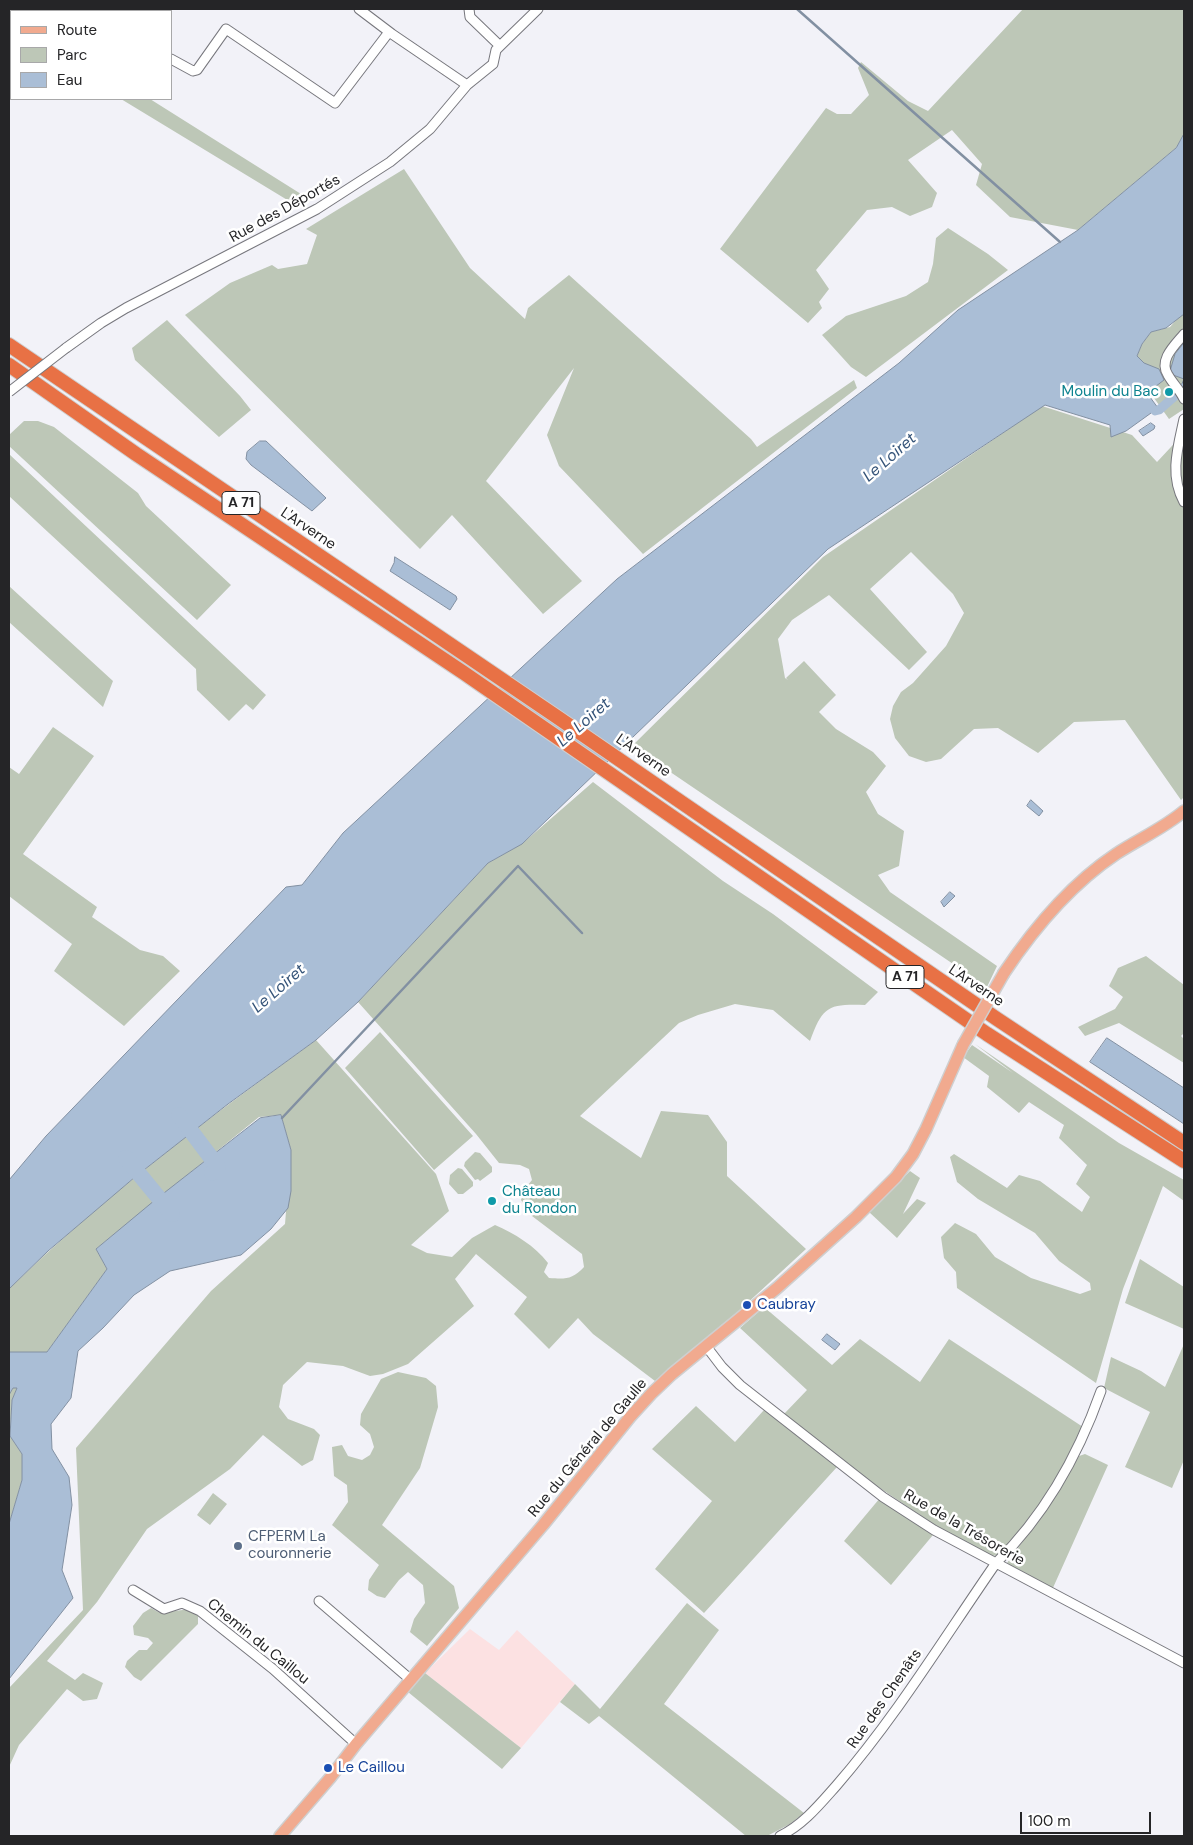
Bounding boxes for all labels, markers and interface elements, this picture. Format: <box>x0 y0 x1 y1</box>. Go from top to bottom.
legend <box>10 10 172 100</box>
text: Route <box>57 20 97 40</box>
text: Parc <box>57 45 87 65</box>
text: Eau <box>57 70 82 90</box>
street label: Rue des Déportés <box>226 171 344 247</box>
place label: Moulin du Bac <box>1062 383 1159 401</box>
marker: Moulin du Bac <box>1163 386 1175 398</box>
water label: Le Loiret <box>859 430 921 486</box>
road number: A 71 <box>222 492 260 514</box>
street label: L'Arverne <box>277 504 339 554</box>
water label: Le Loiret <box>553 695 615 751</box>
street label: L'Arverne <box>612 731 674 781</box>
water label: Le Loiret <box>248 961 310 1017</box>
street label: L'Arverne <box>945 961 1007 1011</box>
road number: A 71 <box>886 966 924 989</box>
place label: Château du Rondon <box>502 1183 577 1218</box>
marker: Château du Rondon <box>486 1195 498 1207</box>
place label: Caubray <box>757 1296 816 1314</box>
marker: Caubray <box>741 1299 753 1311</box>
street label: Rue du Général de Gaulle <box>525 1375 651 1521</box>
street label: Rue de la Trésorerie <box>900 1486 1028 1570</box>
place label: CFPERM La couronnerie <box>248 1528 332 1563</box>
marker: CFPERM La couronnerie <box>232 1540 244 1552</box>
street label: Chemin du Caillou <box>203 1595 313 1689</box>
street label: Rue des Chenâts <box>844 1646 926 1752</box>
place label: Le Caillou <box>338 1759 405 1777</box>
marker: Le Caillou <box>322 1762 334 1774</box>
scale bar <box>1023 1802 1154 1834</box>
text: 100 m <box>1028 1811 1071 1831</box>

